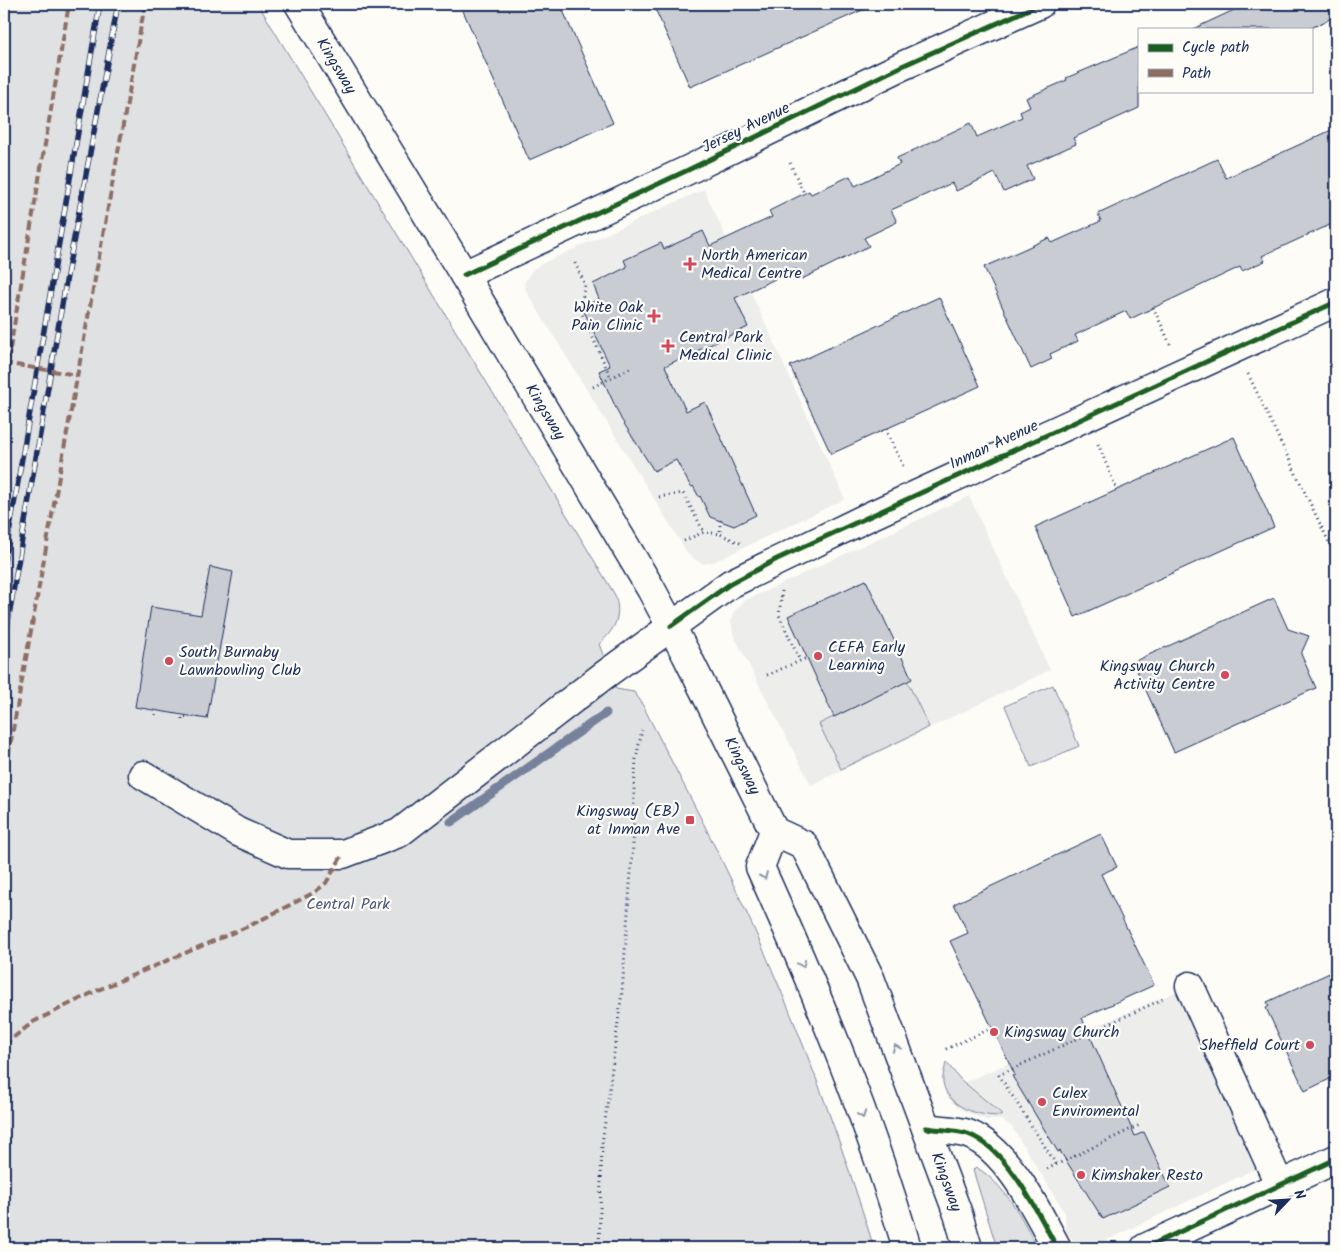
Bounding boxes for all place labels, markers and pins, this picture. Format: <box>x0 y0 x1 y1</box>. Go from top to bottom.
place label: North American Medical Centre <box>701 243 807 286</box>
marker: North American Medical Centre <box>683 257 697 271</box>
place label: White Oak Pain Clinic <box>571 295 643 338</box>
marker: White Oak Pain Clinic <box>647 309 661 323</box>
place label: Central Park Medical Clinic <box>679 325 772 368</box>
marker: Central Park Medical Clinic <box>661 339 675 353</box>
place label: CEFA Early Learning <box>828 635 906 678</box>
place label: South Burnaby Lawnbowling Club <box>179 640 301 683</box>
marker: CEFA Early Learning <box>812 650 824 662</box>
place label: Kingsway Church Activity Centre <box>1100 654 1215 697</box>
marker: South Burnaby Lawnbowling Club <box>163 655 175 667</box>
marker: Kingsway Church Activity Centre <box>1219 669 1231 681</box>
place label: Kingsway (EB) at Inman Ave <box>576 799 680 842</box>
marker: Kingsway (EB) at Inman Ave <box>684 814 696 826</box>
place label: Kingsway Church <box>1004 1020 1119 1045</box>
marker: Kingsway Church <box>988 1026 1000 1038</box>
place label: Sheffield Court <box>1200 1033 1301 1058</box>
marker: Sheffield Court <box>1304 1039 1316 1051</box>
place label: Culex Enviromental <box>1052 1081 1139 1124</box>
marker: Culex Enviromental <box>1036 1096 1048 1108</box>
place label: Kimshaker Resto <box>1091 1163 1203 1188</box>
marker: Kimshaker Resto <box>1075 1169 1087 1181</box>

